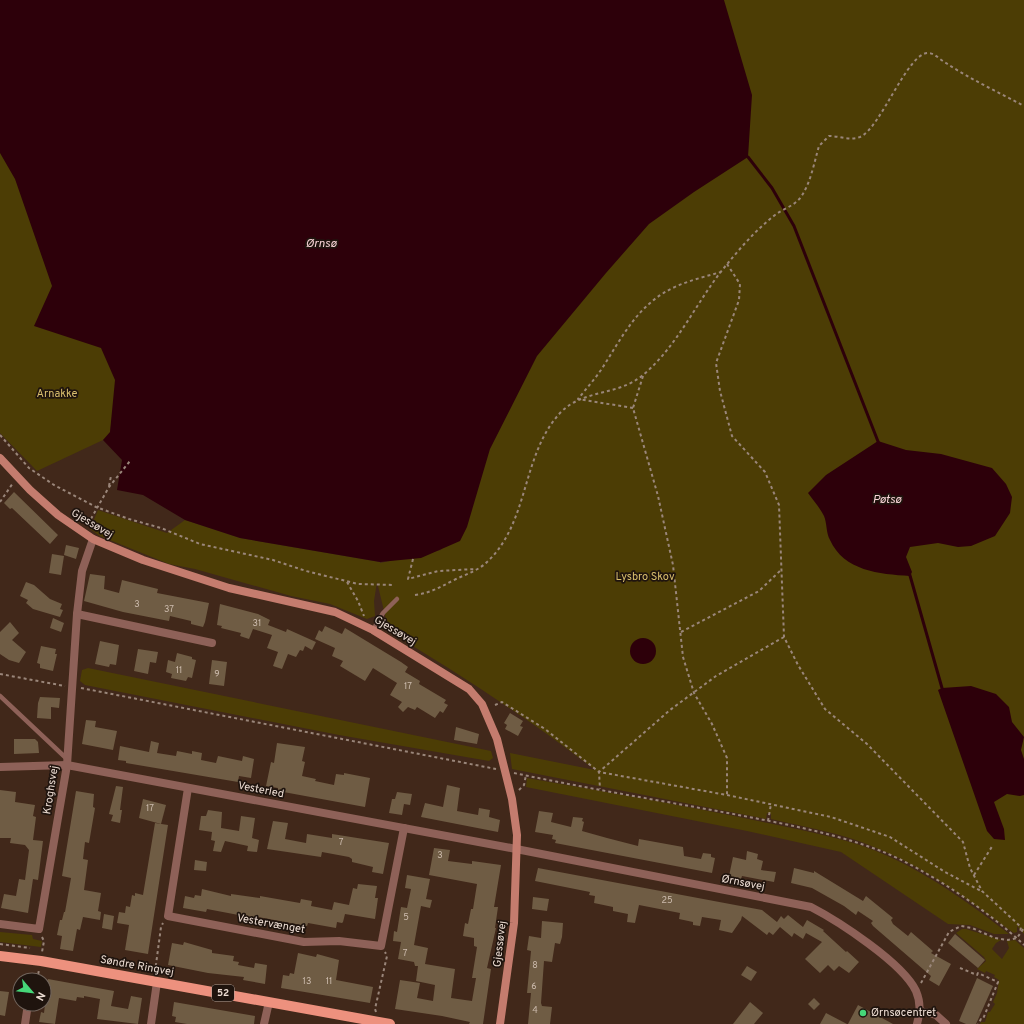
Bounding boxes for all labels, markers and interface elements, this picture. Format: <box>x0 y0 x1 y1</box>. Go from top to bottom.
water label: Ørnsø <box>306 236 337 252</box>
park label: Arnakke <box>37 387 78 401</box>
water label: Pøtsø <box>873 492 902 508</box>
street label: Gjessøvej <box>68 506 116 542</box>
park label: Lysbro Skov <box>615 570 675 584</box>
house number: 3 <box>134 599 140 610</box>
house number: 37 <box>164 604 174 615</box>
street label: Gjessøvej <box>371 613 419 649</box>
house number: 31 <box>253 618 261 629</box>
house number: 11 <box>176 665 182 676</box>
house number: 9 <box>214 669 220 680</box>
house number: 17 <box>404 681 412 692</box>
street label: Kroghsvej <box>40 765 62 815</box>
street label: Vesterled <box>237 779 285 801</box>
house number: 17 <box>146 803 154 814</box>
house number: 7 <box>339 837 344 848</box>
house number: 3 <box>437 850 443 861</box>
street label: Ørnsøvej <box>720 872 766 894</box>
house number: 25 <box>661 895 673 906</box>
street label: Vestervænget <box>236 911 306 937</box>
house number: 5 <box>403 912 409 923</box>
street label: Gjessøvej <box>490 920 510 968</box>
house number: 7 <box>403 948 408 959</box>
street label: Søndre Ringvej <box>99 953 175 979</box>
house number: 8 <box>532 960 538 971</box>
north arrow <box>12 972 52 1012</box>
house number: 13 <box>303 976 311 987</box>
house number: 11 <box>326 976 332 987</box>
house number: 6 <box>531 981 537 992</box>
road number: 52 <box>212 985 234 1001</box>
text: N <box>32 989 48 1003</box>
house number: 4 <box>532 1005 538 1016</box>
place label: Ørnsøcentret <box>871 1006 936 1020</box>
marker: Ørnsøcentret <box>858 1008 868 1018</box>

